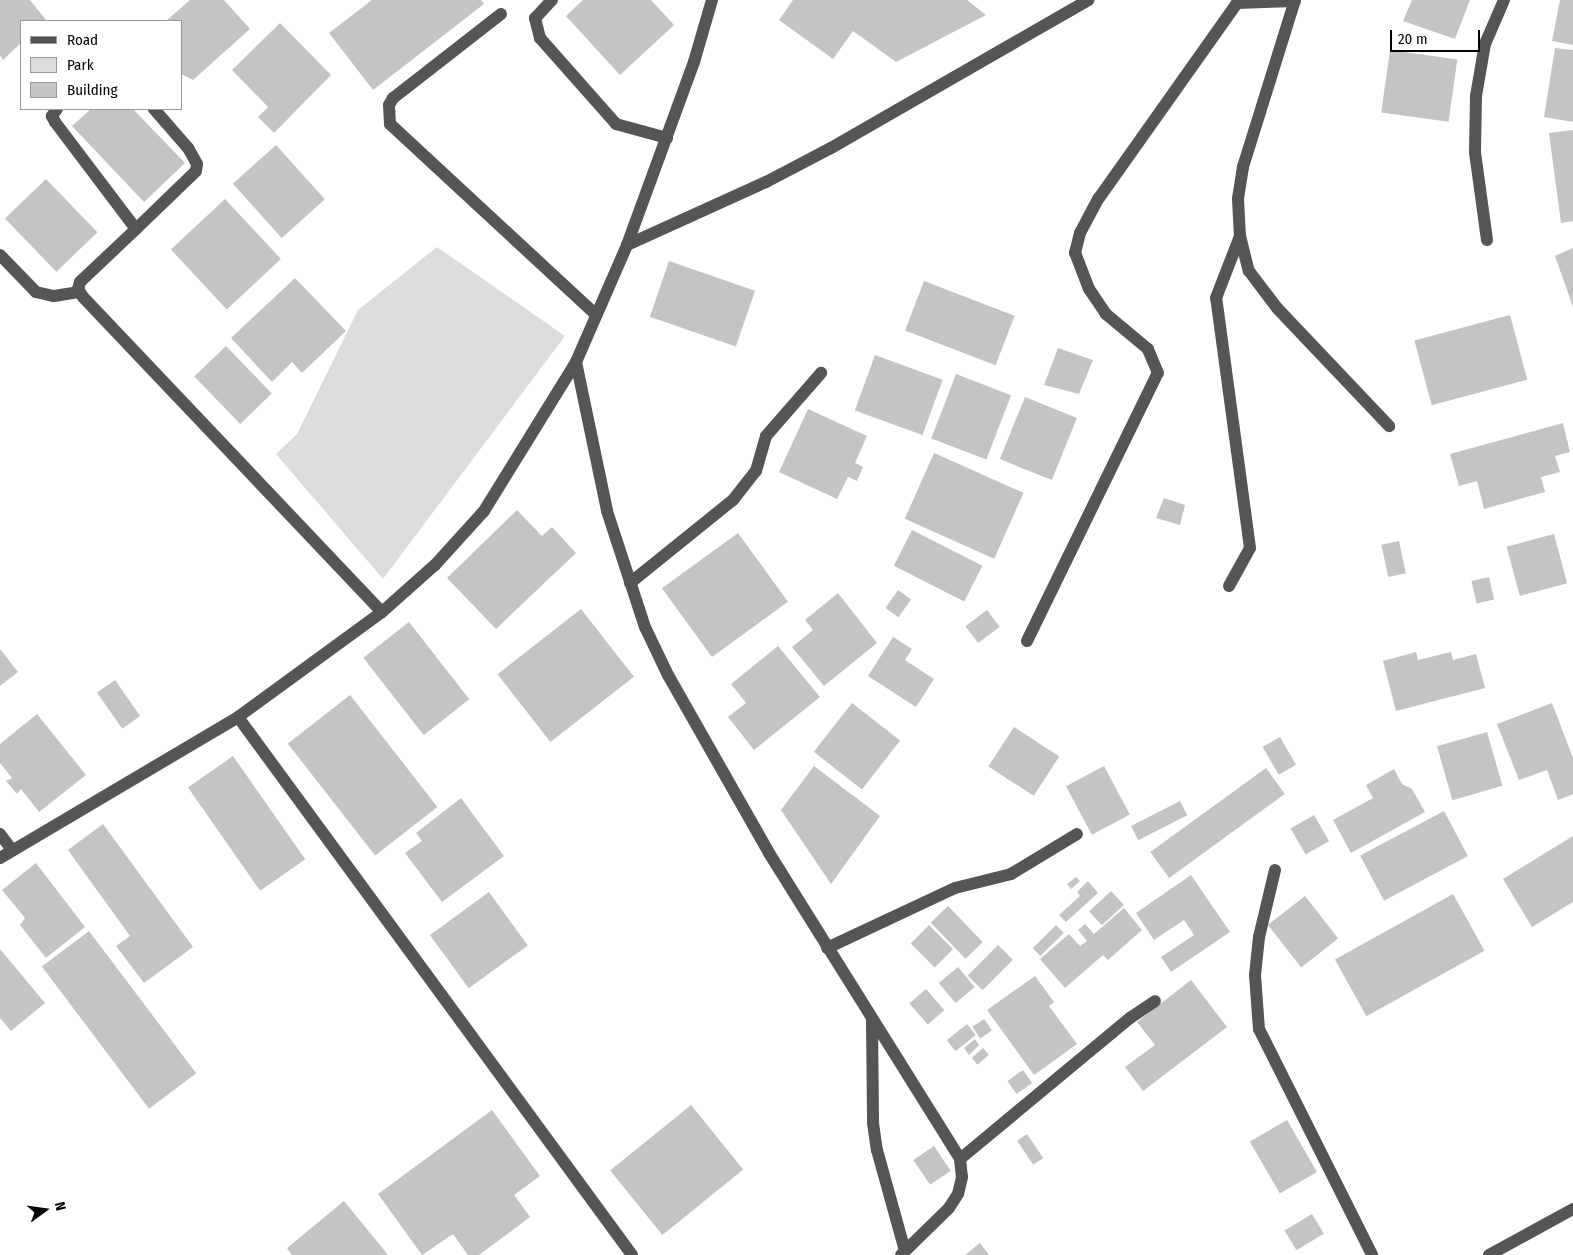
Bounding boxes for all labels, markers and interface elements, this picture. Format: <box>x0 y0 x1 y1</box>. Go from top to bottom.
legend <box>20 20 182 110</box>
scale bar <box>1393 20 1483 52</box>
text: 20 m <box>1398 30 1428 48</box>
text: Road <box>67 31 98 49</box>
text: Park <box>67 56 94 74</box>
text: Building <box>67 81 118 99</box>
north arrow <box>20 1185 70 1235</box>
text: N <box>51 1200 69 1212</box>

